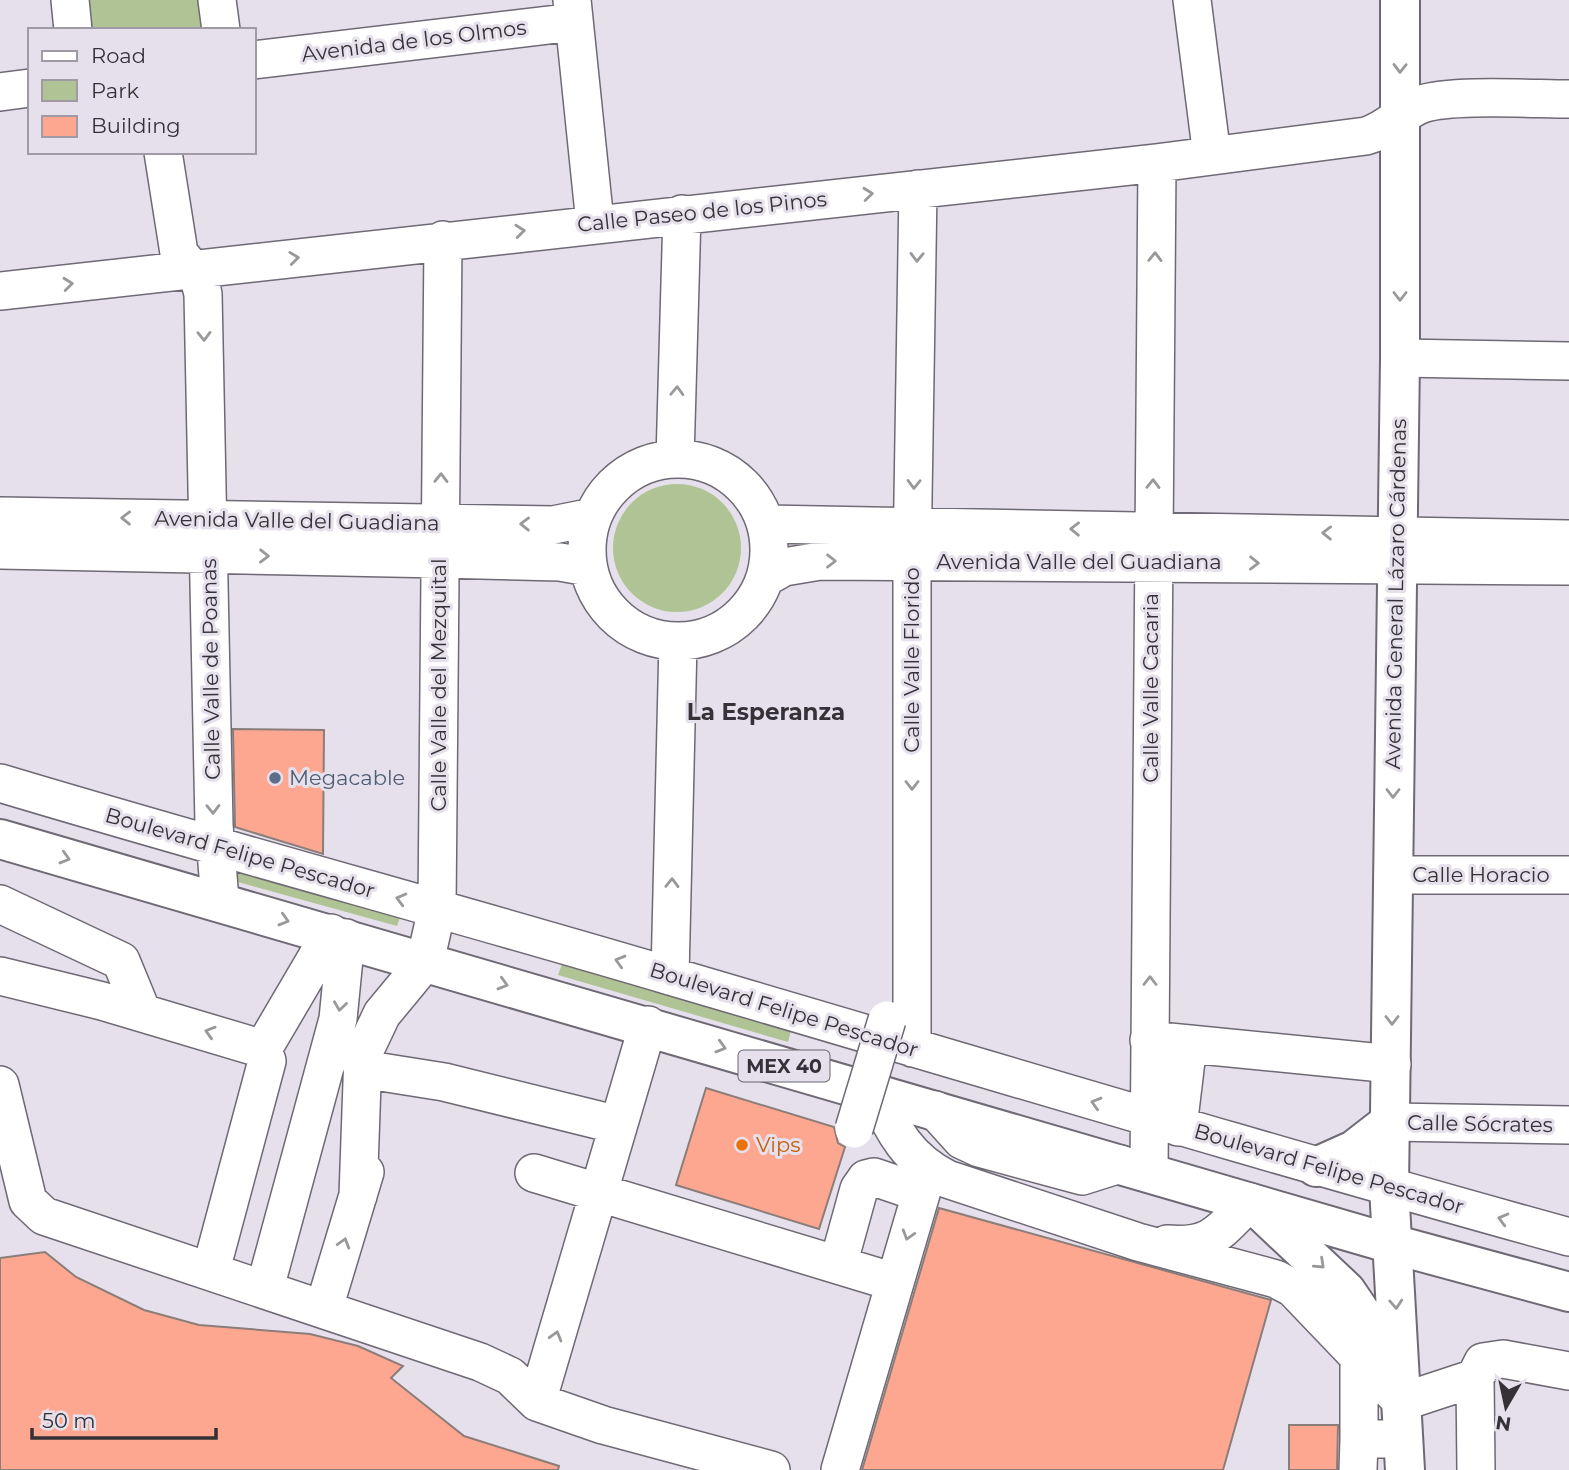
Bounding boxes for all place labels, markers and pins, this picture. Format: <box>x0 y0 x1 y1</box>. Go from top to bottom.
place label: Megacable <box>289 765 405 790</box>
marker: Megacable <box>267 770 283 786</box>
place label: Vips <box>756 1132 800 1157</box>
marker: Vips <box>734 1137 750 1153</box>

